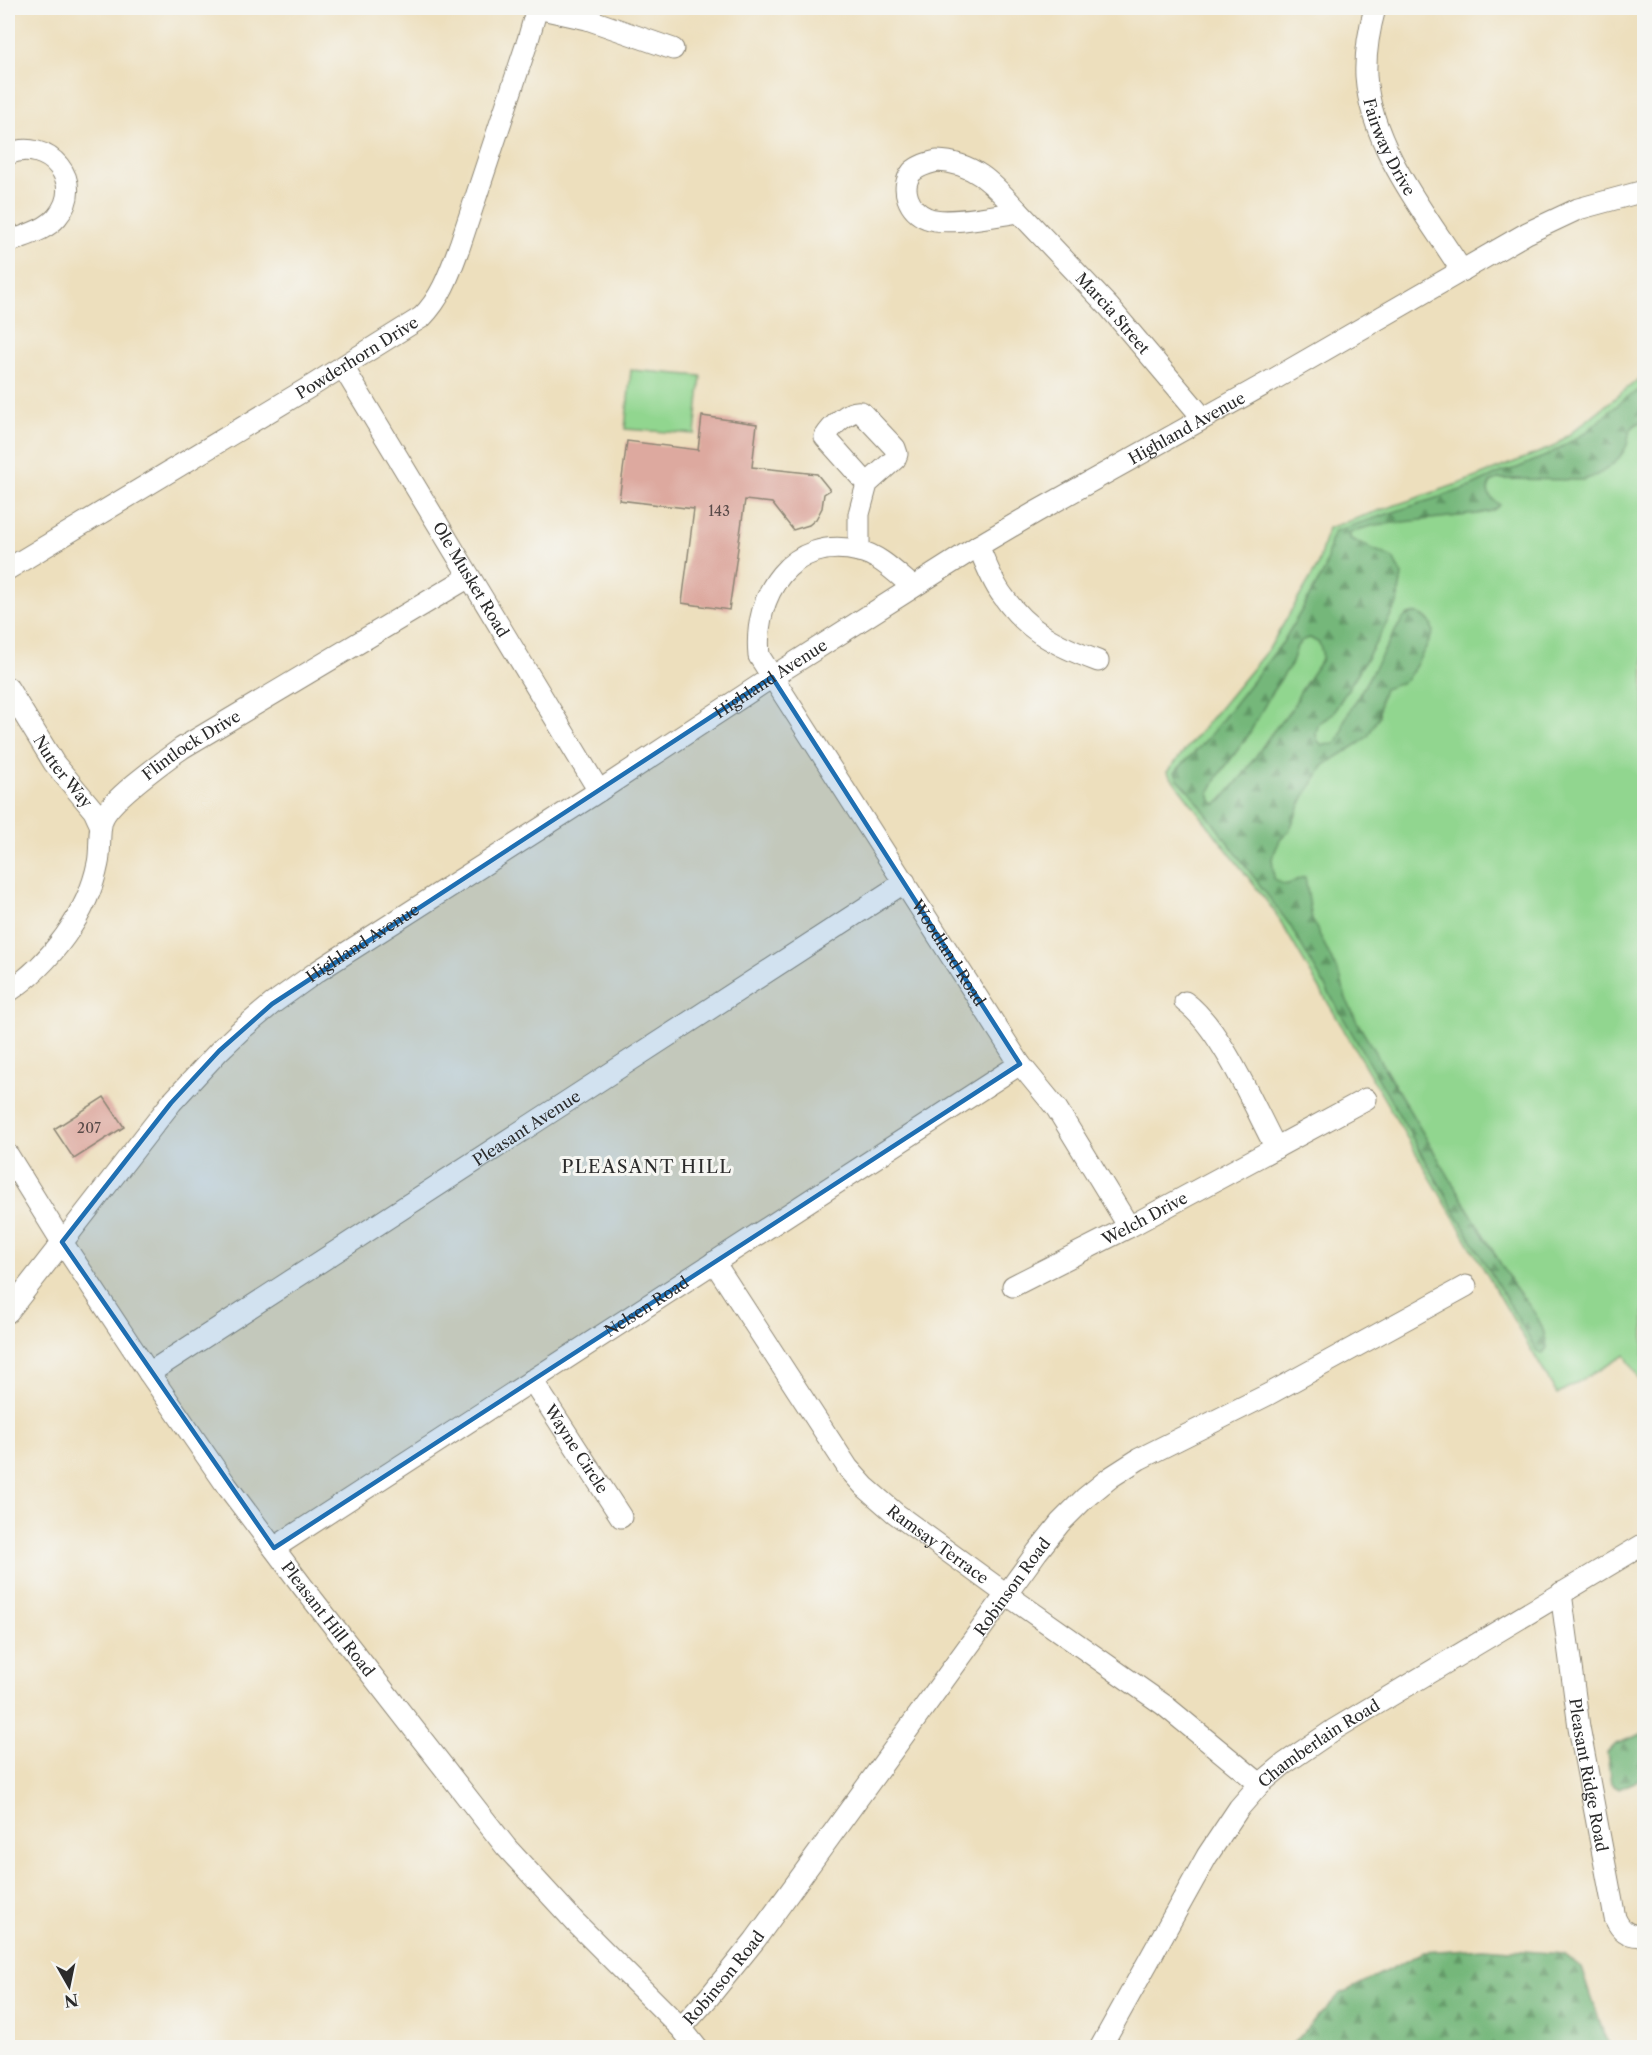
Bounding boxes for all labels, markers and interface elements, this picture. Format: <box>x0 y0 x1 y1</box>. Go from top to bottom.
street label: Fairway Drive <box>1359 96 1420 199</box>
street label: Marcia Street <box>1072 268 1154 358</box>
street label: Powderhorn Drive <box>292 312 422 403</box>
street label: Highland Avenue <box>1125 387 1249 469</box>
house number: 143 <box>708 502 730 520</box>
street label: Ole Musket Road <box>429 518 514 641</box>
street label: Highland Avenue <box>710 635 831 722</box>
street label: Flintlock Drive <box>138 706 244 784</box>
street label: Nutter Way <box>29 731 98 813</box>
street label: Woodland Road <box>907 895 990 1010</box>
street label: Highland Avenue <box>302 899 423 986</box>
street label: Pleasant Avenue <box>469 1086 584 1170</box>
house number: 207 <box>77 1119 101 1137</box>
district label: PLEASANT HILL <box>561 1156 733 1178</box>
street label: Welch Drive <box>1098 1187 1191 1250</box>
street label: Nelsen Road <box>601 1272 693 1341</box>
street label: Wayne Circle <box>540 1400 613 1497</box>
street label: Ramsay Terrace <box>883 1501 993 1588</box>
street label: Robinson Road <box>970 1533 1055 1640</box>
street label: Pleasant Hill Road <box>277 1557 379 1681</box>
street label: Chamberlain Road <box>1254 1695 1383 1792</box>
street label: Pleasant Ridge Road <box>1565 1697 1612 1854</box>
street label: Robinson Road <box>679 1926 769 2029</box>
north arrow <box>39 1956 99 2016</box>
text: N <box>63 1990 80 2012</box>

